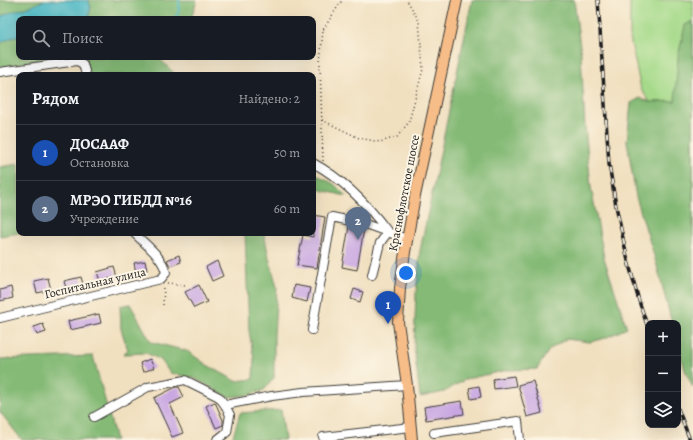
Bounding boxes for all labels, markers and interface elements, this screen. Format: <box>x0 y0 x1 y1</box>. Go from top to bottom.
search box <box>16 16 316 60</box>
icon: search <box>30 27 52 49</box>
text: Поиск <box>62 28 103 48</box>
text: Рядом <box>32 87 79 110</box>
text: Найдено: 2 <box>239 90 300 107</box>
street label: Краснофлотское шоссе <box>385 133 423 253</box>
text: ДОСААФ <box>70 134 129 154</box>
text: 1 <box>43 144 47 161</box>
text: 50 m <box>274 144 300 161</box>
text: Остановка <box>70 154 129 171</box>
text: МРЭО ГИБДД №16 <box>70 190 192 210</box>
text: 2 <box>42 200 48 217</box>
text: 60 m <box>274 200 300 217</box>
pin: 2 <box>345 207 371 240</box>
text: Учреждение <box>70 210 139 227</box>
street label: Госпитальная улица <box>43 263 148 302</box>
your location <box>396 263 416 283</box>
pin: 1 <box>375 291 401 324</box>
map controls <box>645 320 681 428</box>
button: + <box>645 320 681 356</box>
button: − <box>645 356 681 392</box>
button: layers <box>645 392 681 428</box>

